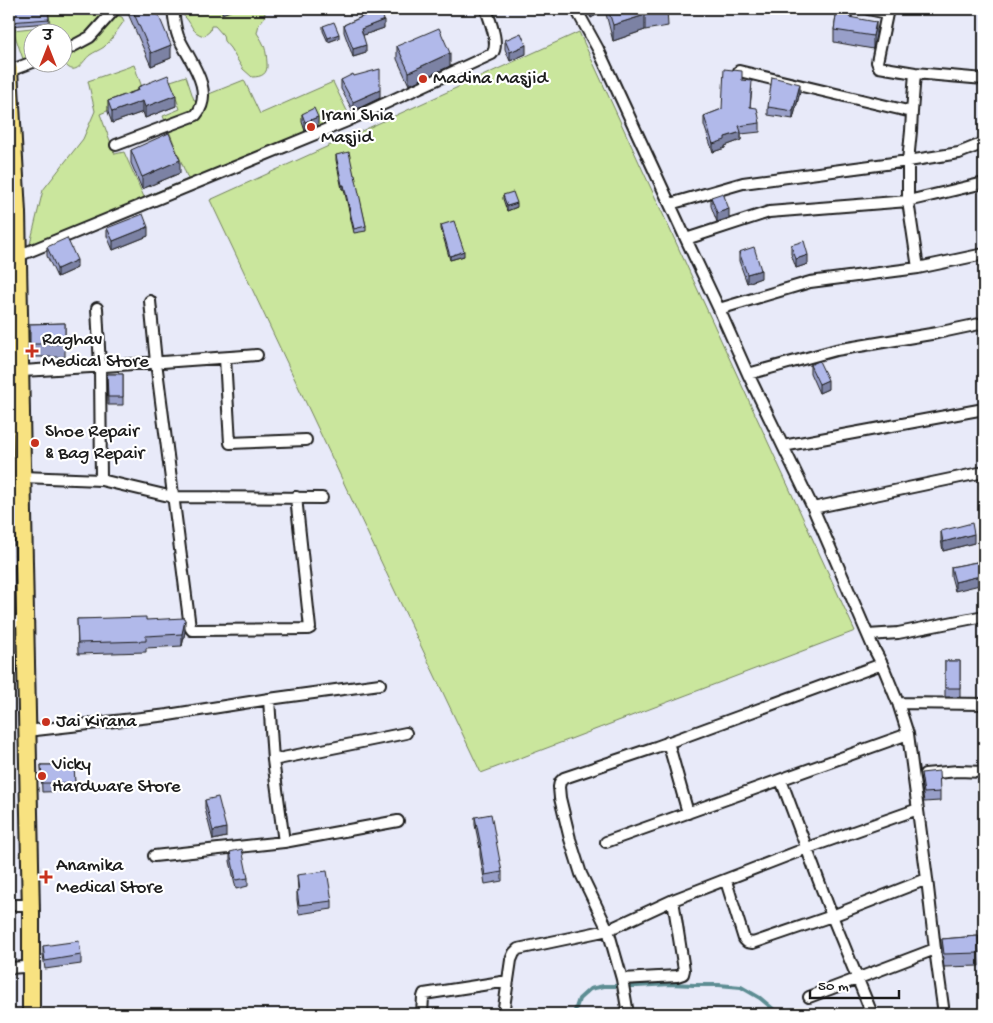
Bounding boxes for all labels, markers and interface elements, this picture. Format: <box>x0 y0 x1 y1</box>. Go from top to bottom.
north arrow <box>22 22 72 72</box>
text: उ <box>41 29 54 46</box>
place label: Madina Masjid <box>433 68 549 91</box>
marker: Madina Masjid <box>417 73 429 85</box>
place label: Irani Shia Masjid <box>321 105 396 150</box>
marker: Irani Shia Masjid <box>305 121 317 133</box>
place label: Raghav Medical Store <box>42 329 149 374</box>
marker: Raghav Medical Store <box>26 345 38 357</box>
place label: Shoe Repair & Bag Repair <box>45 421 147 466</box>
marker: Shoe Repair & Bag Repair <box>29 437 41 449</box>
place label: Jai Kirana <box>56 711 138 734</box>
marker: Jai Kirana <box>40 716 52 728</box>
place label: Vicky Hardware Store <box>51 754 181 799</box>
marker: Vicky Hardware Store <box>36 770 48 782</box>
place label: Anamika Medical Store <box>56 855 163 900</box>
marker: Anamika Medical Store <box>40 871 52 883</box>
scale bar <box>810 968 899 1000</box>
text: 50 m <box>818 978 849 996</box>

